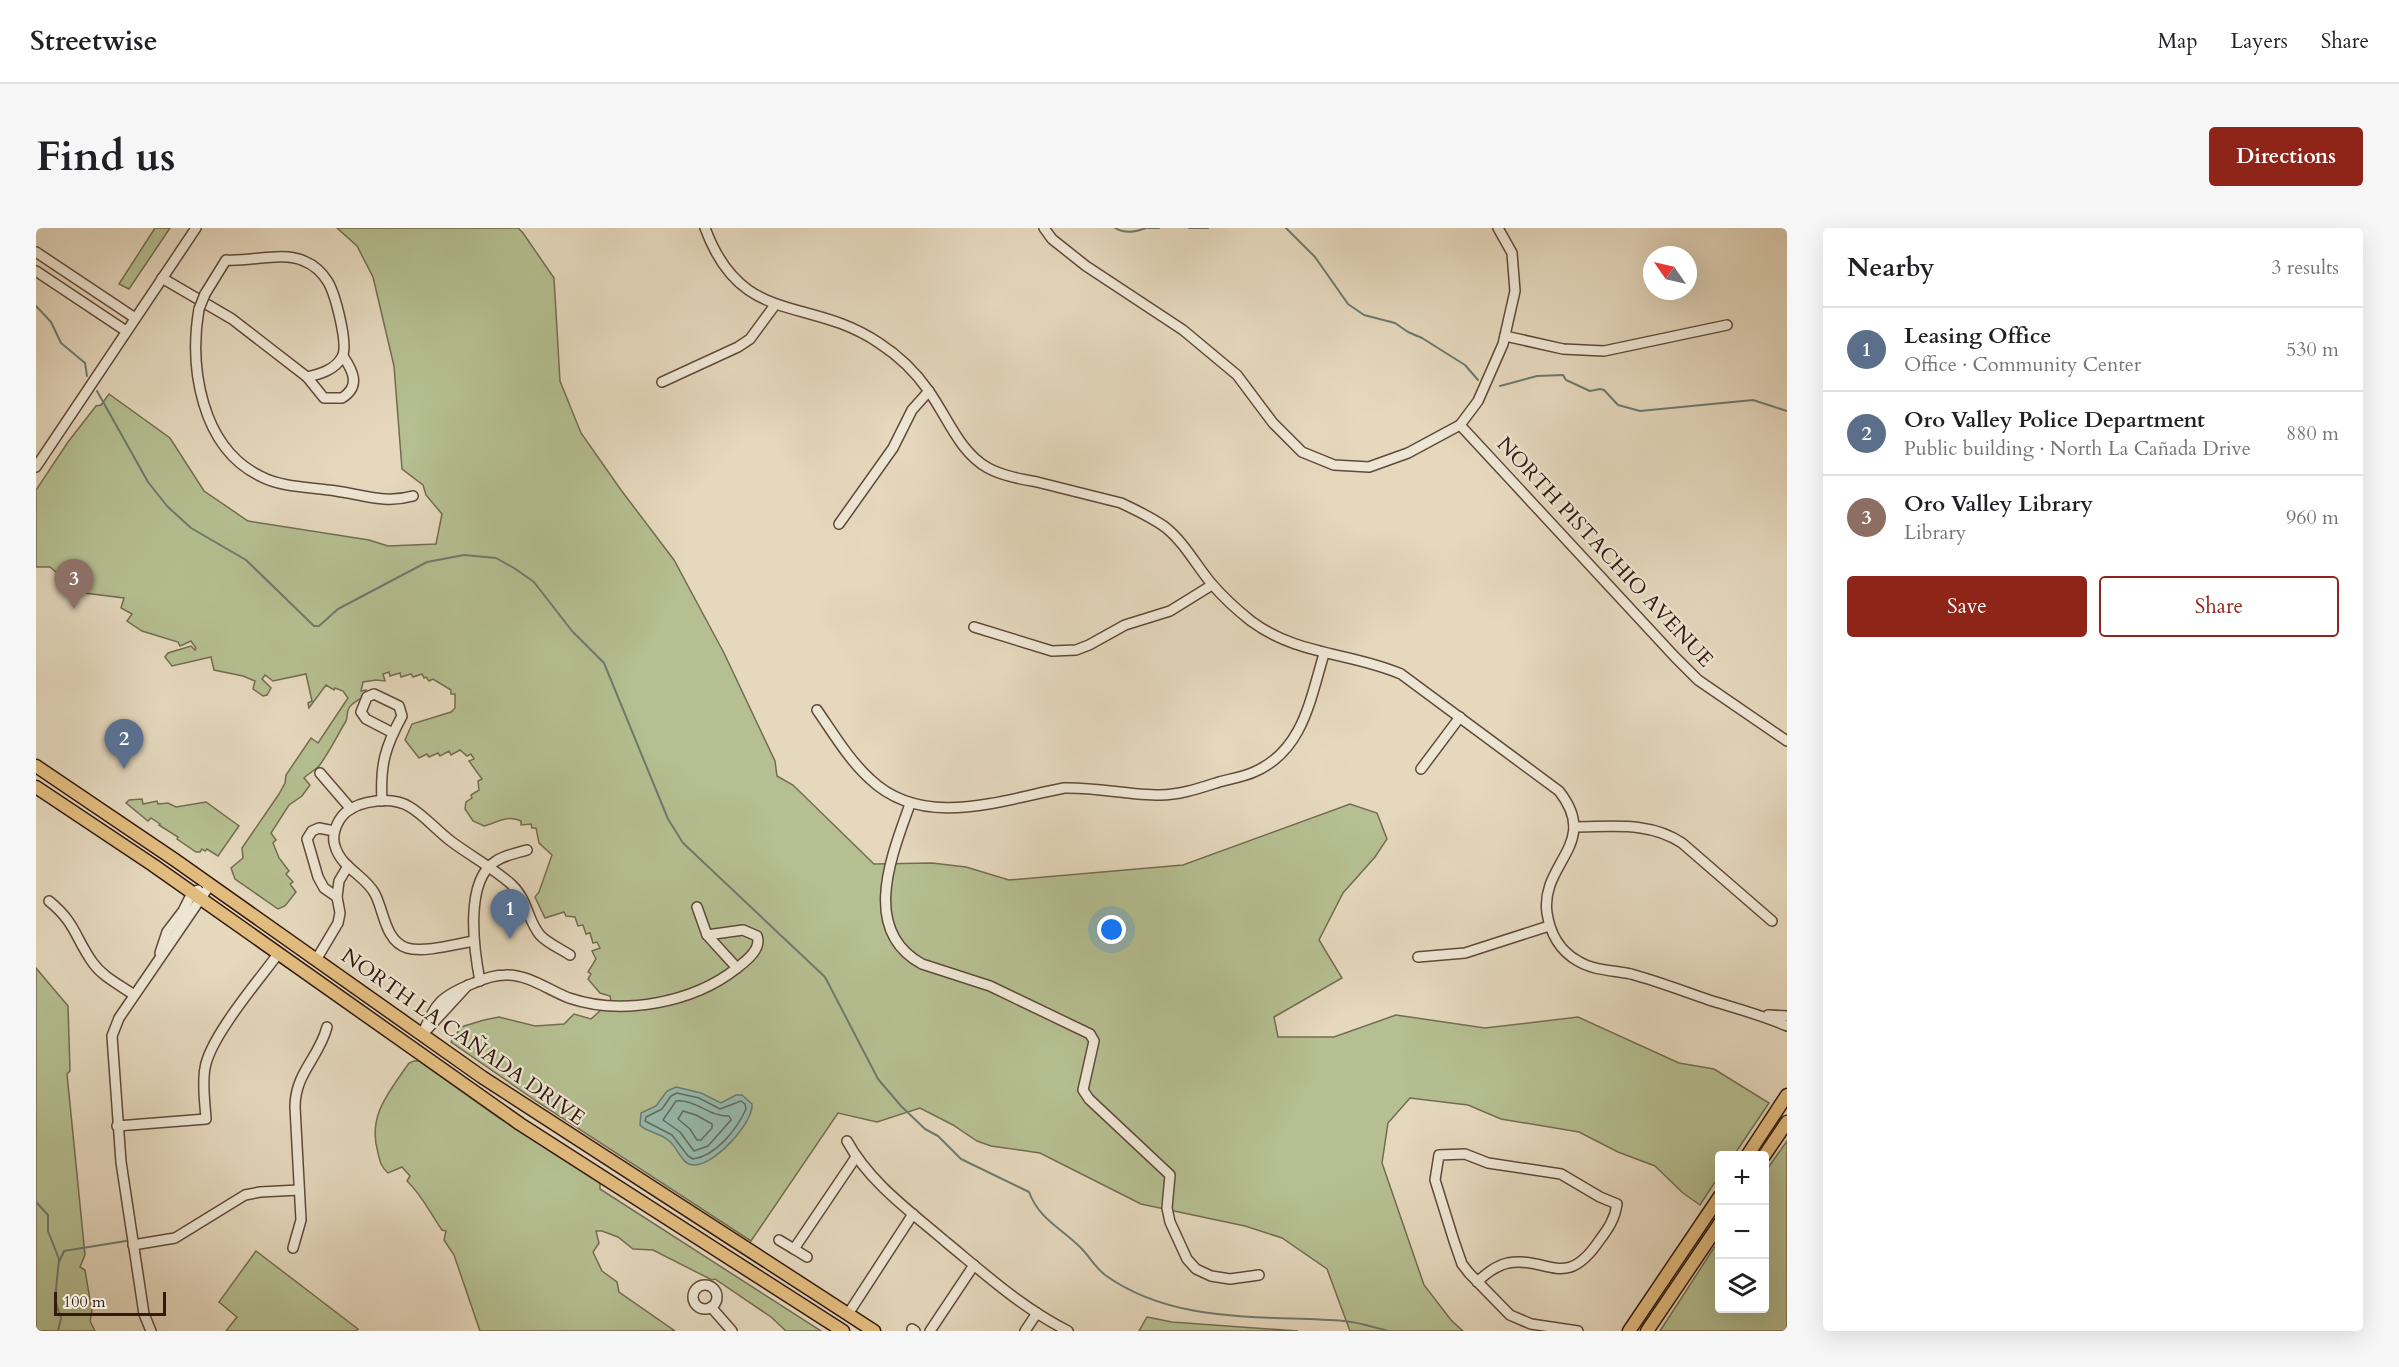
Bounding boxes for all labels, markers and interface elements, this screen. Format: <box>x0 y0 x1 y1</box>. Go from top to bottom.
text: Streetwise <box>30 22 158 60</box>
text: Map <box>2158 27 2198 56</box>
text: Layers <box>2231 27 2288 56</box>
text: Share <box>2321 27 2369 56</box>
button: Directions <box>2209 127 2363 186</box>
text: Find us <box>36 128 176 185</box>
north arrow <box>1643 246 1697 300</box>
text: Nearby <box>1847 250 1935 285</box>
text: 3 results <box>2271 254 2339 281</box>
text: Leasing Office <box>1904 321 2051 351</box>
text: 1 <box>1861 336 1872 363</box>
text: 530 m <box>2286 336 2339 363</box>
text: Office · Community Center <box>1904 351 2141 378</box>
text: Oro Valley Police Department <box>1904 405 2205 435</box>
text: 2 <box>1861 420 1872 447</box>
text: 880 m <box>2286 420 2339 447</box>
street label: NORTH PISTACHIO AVENUE <box>1490 430 1720 674</box>
text: Public building · North La Cañada Drive <box>1904 435 2251 462</box>
text: Oro Valley Library <box>1904 489 2093 519</box>
text: 3 <box>1861 504 1872 531</box>
text: 960 m <box>2286 504 2339 531</box>
text: Library <box>1904 519 1966 546</box>
pin: 3 <box>54 560 93 609</box>
button: Save <box>1847 576 2087 637</box>
button: Share <box>2099 576 2339 637</box>
pin: 2 <box>104 720 143 769</box>
pin: 1 <box>490 890 530 939</box>
your location <box>1097 915 1126 944</box>
street label: NORTH LA CAÑADA DRIVE <box>335 941 591 1132</box>
map controls <box>1715 1151 1769 1313</box>
button: + <box>1715 1151 1769 1205</box>
button: − <box>1715 1205 1769 1259</box>
button: layers <box>1715 1259 1769 1313</box>
scale bar <box>54 1289 166 1316</box>
text: 100 m <box>63 1291 105 1313</box>

